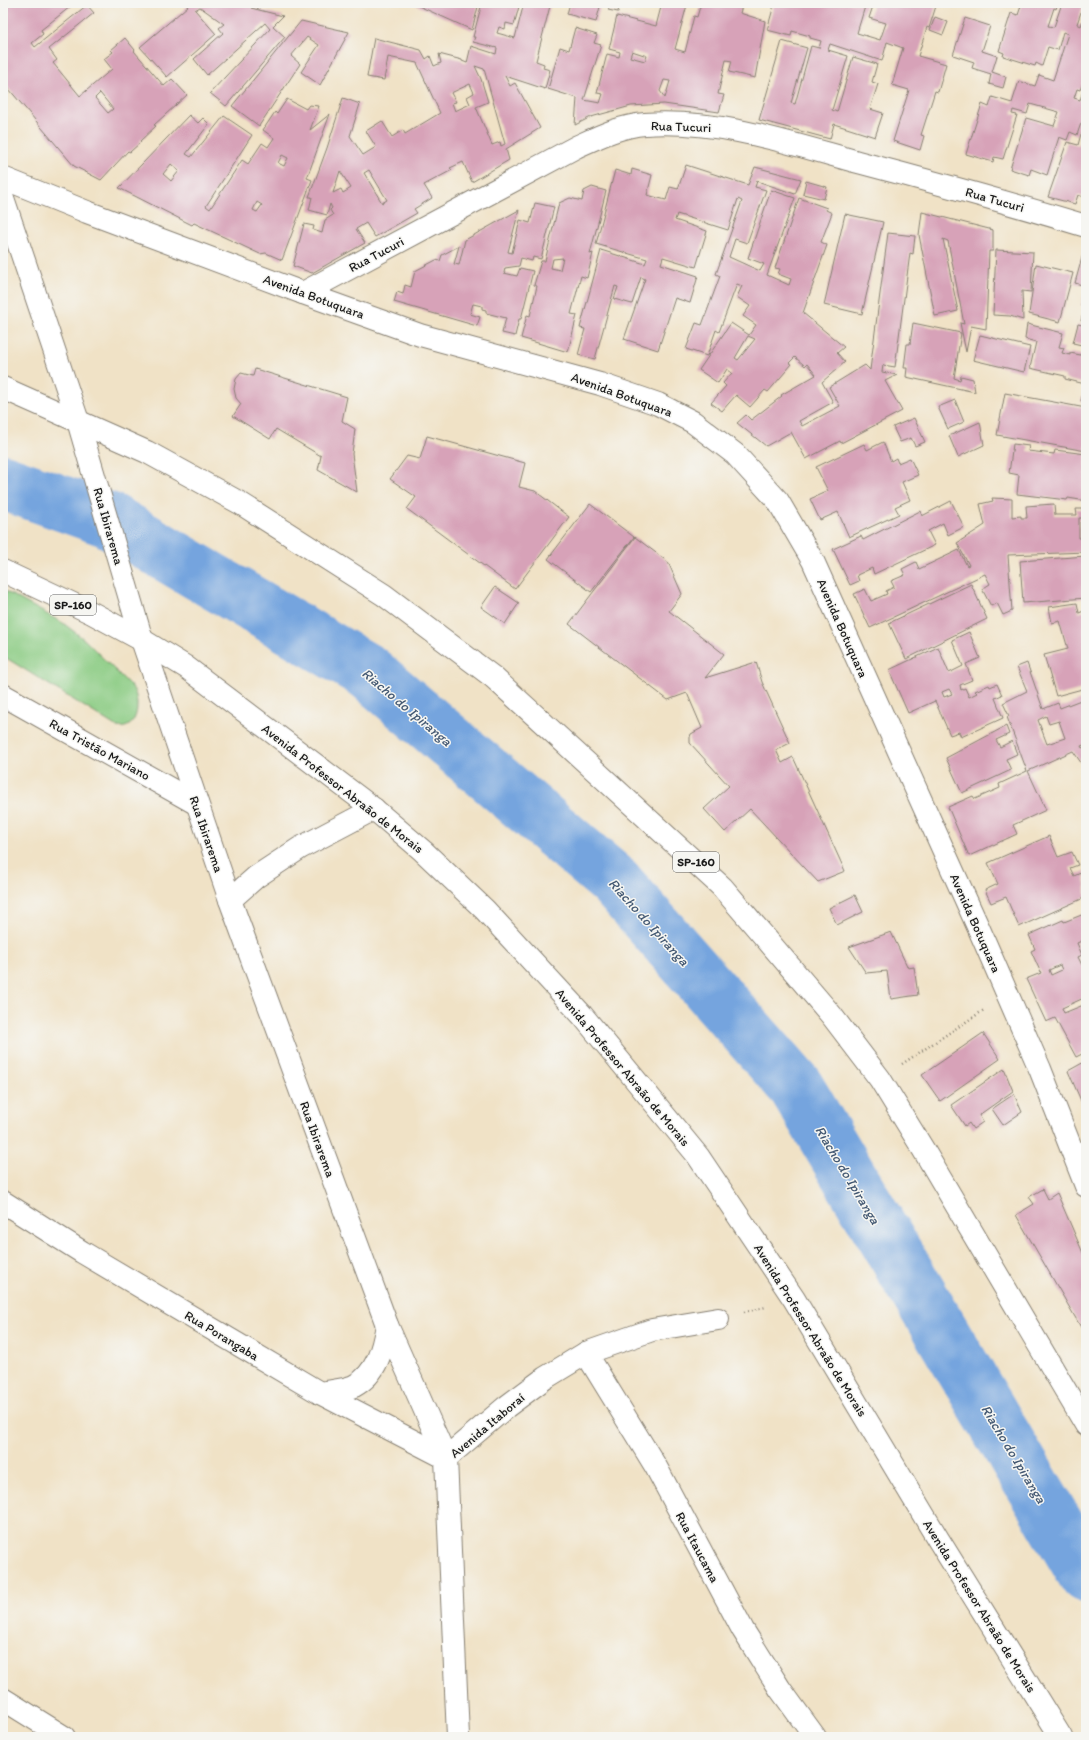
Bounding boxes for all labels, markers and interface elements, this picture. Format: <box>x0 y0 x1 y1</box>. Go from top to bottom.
street label: Rua Tucuri <box>651 118 711 135</box>
street label: Rua Tucuri <box>964 184 1026 215</box>
street label: Rua Tucuri <box>346 234 406 275</box>
street label: Avenida Botuquara <box>261 271 367 322</box>
street label: Avenida Botuquara <box>569 369 675 420</box>
street label: Rua Ibirarema <box>90 486 127 567</box>
street label: Avenida Botuquara <box>814 576 871 680</box>
road number: SP-160 <box>50 595 96 615</box>
water label: Riacho do Ipiranga <box>358 665 456 750</box>
street label: Rua Tristão Mariano <box>47 716 153 783</box>
street label: Avenida Professor Abraão de Morais <box>259 721 427 856</box>
street label: Rua Ibirarema <box>186 794 227 875</box>
road number: SP-160 <box>673 852 719 872</box>
street label: Avenida Botuquara <box>947 871 1004 975</box>
water label: Riacho do Ipiranga <box>605 875 693 970</box>
street label: Avenida Professor Abraão de Morais <box>552 986 693 1149</box>
street label: Rua Ibirarema <box>297 1099 338 1180</box>
water label: Riacho do Ipiranga <box>811 1123 884 1228</box>
street label: Avenida Professor Abraão de Morais <box>751 1241 870 1420</box>
street label: Rua Porangaba <box>182 1307 262 1364</box>
street label: Avenida Itaboraí <box>447 1389 528 1461</box>
water label: Riacho do Ipiranga <box>977 1402 1050 1507</box>
street label: Rua Itaucama <box>673 1509 723 1585</box>
street label: Avenida Professor Abraão de Morais <box>920 1517 1039 1696</box>

